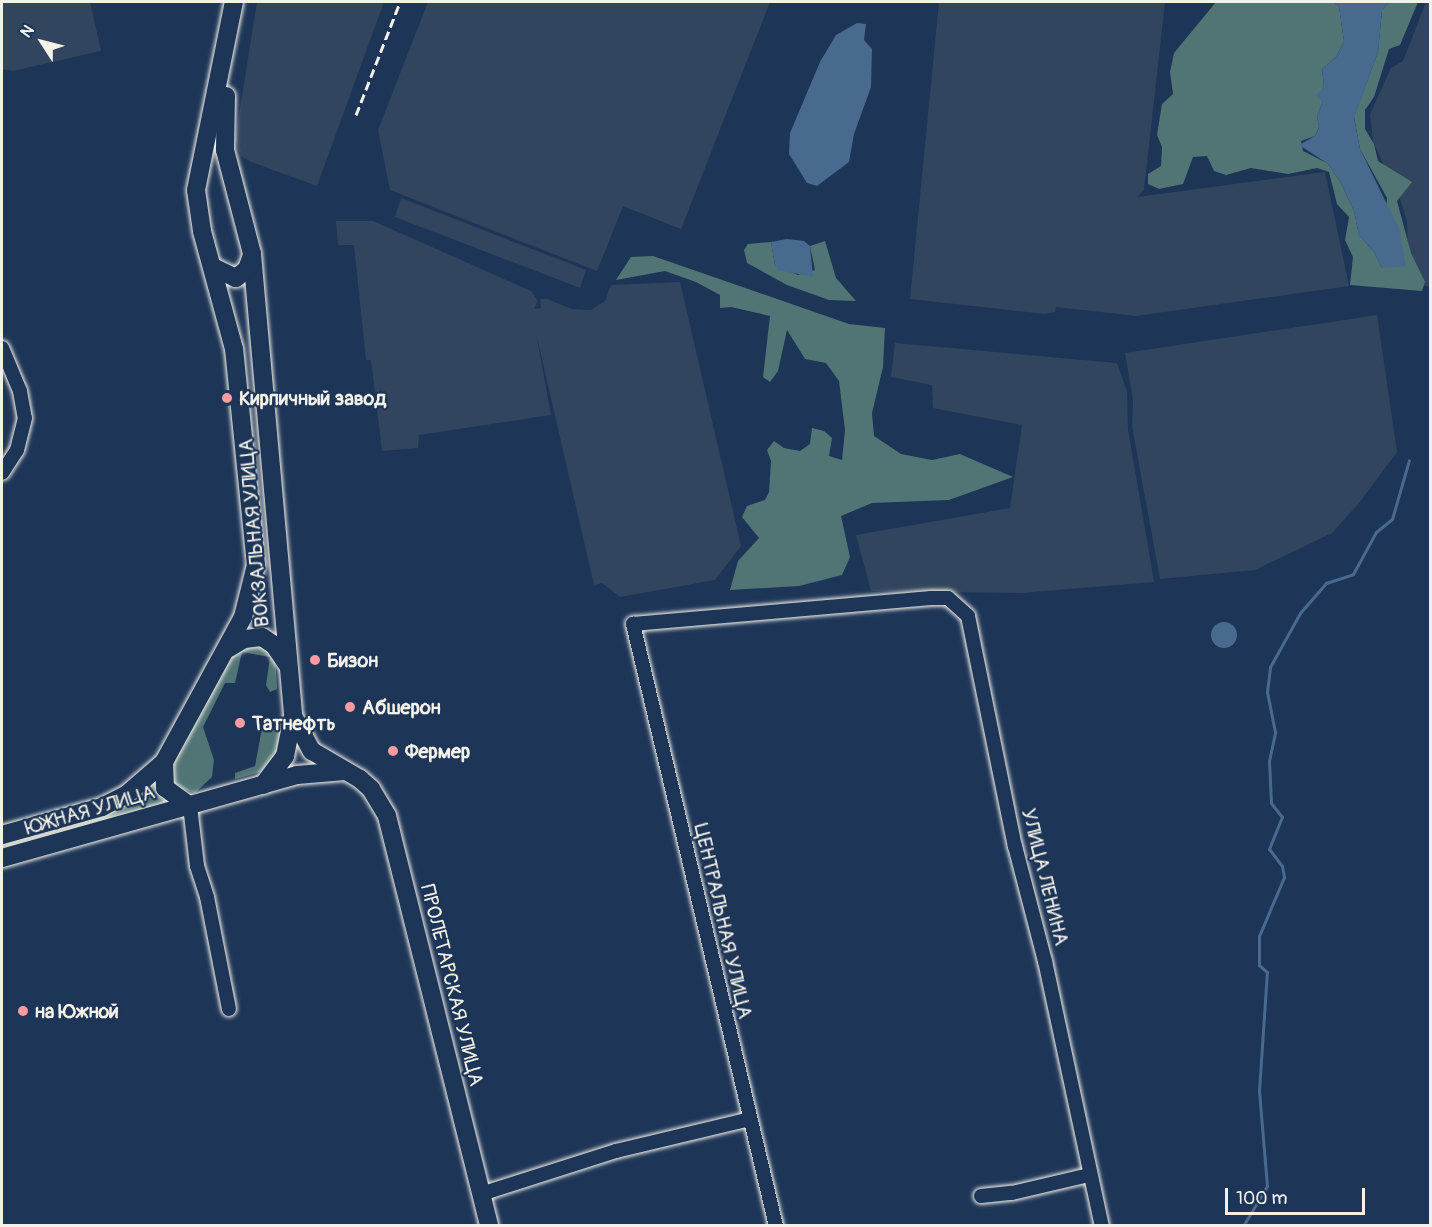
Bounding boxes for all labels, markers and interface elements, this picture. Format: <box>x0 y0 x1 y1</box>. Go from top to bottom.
north arrow <box>12 12 72 72</box>
text: N <box>16 21 39 42</box>
place label: Кирпичный завод <box>239 386 386 410</box>
marker: Кирпичный завод <box>220 391 234 405</box>
street label: ВОКЗАЛЬНАЯ УЛИЦА <box>234 438 274 628</box>
place label: Бизон <box>327 648 378 672</box>
marker: Бизон <box>308 653 322 667</box>
place label: Абшерон <box>362 695 441 719</box>
marker: Абшерон <box>343 700 357 714</box>
place label: Татнефть <box>252 711 336 735</box>
marker: Татнефть <box>233 716 247 730</box>
place label: Фермер <box>405 739 470 763</box>
marker: Фермер <box>386 744 400 758</box>
street label: ЮЖНАЯ УЛИЦА <box>22 780 158 840</box>
street label: УЛИЦА ЛЕНИНА <box>1016 806 1074 948</box>
street label: ЦЕНТРАЛЬНАЯ УЛИЦА <box>689 821 757 1021</box>
street label: ПРОЛЕТАРСКАЯ УЛИЦА <box>415 882 489 1088</box>
place label: на Южной <box>35 999 119 1023</box>
marker: на Южной <box>16 1004 30 1018</box>
scale bar <box>1228 1176 1368 1214</box>
text: 100 m <box>1236 1187 1288 1210</box>

